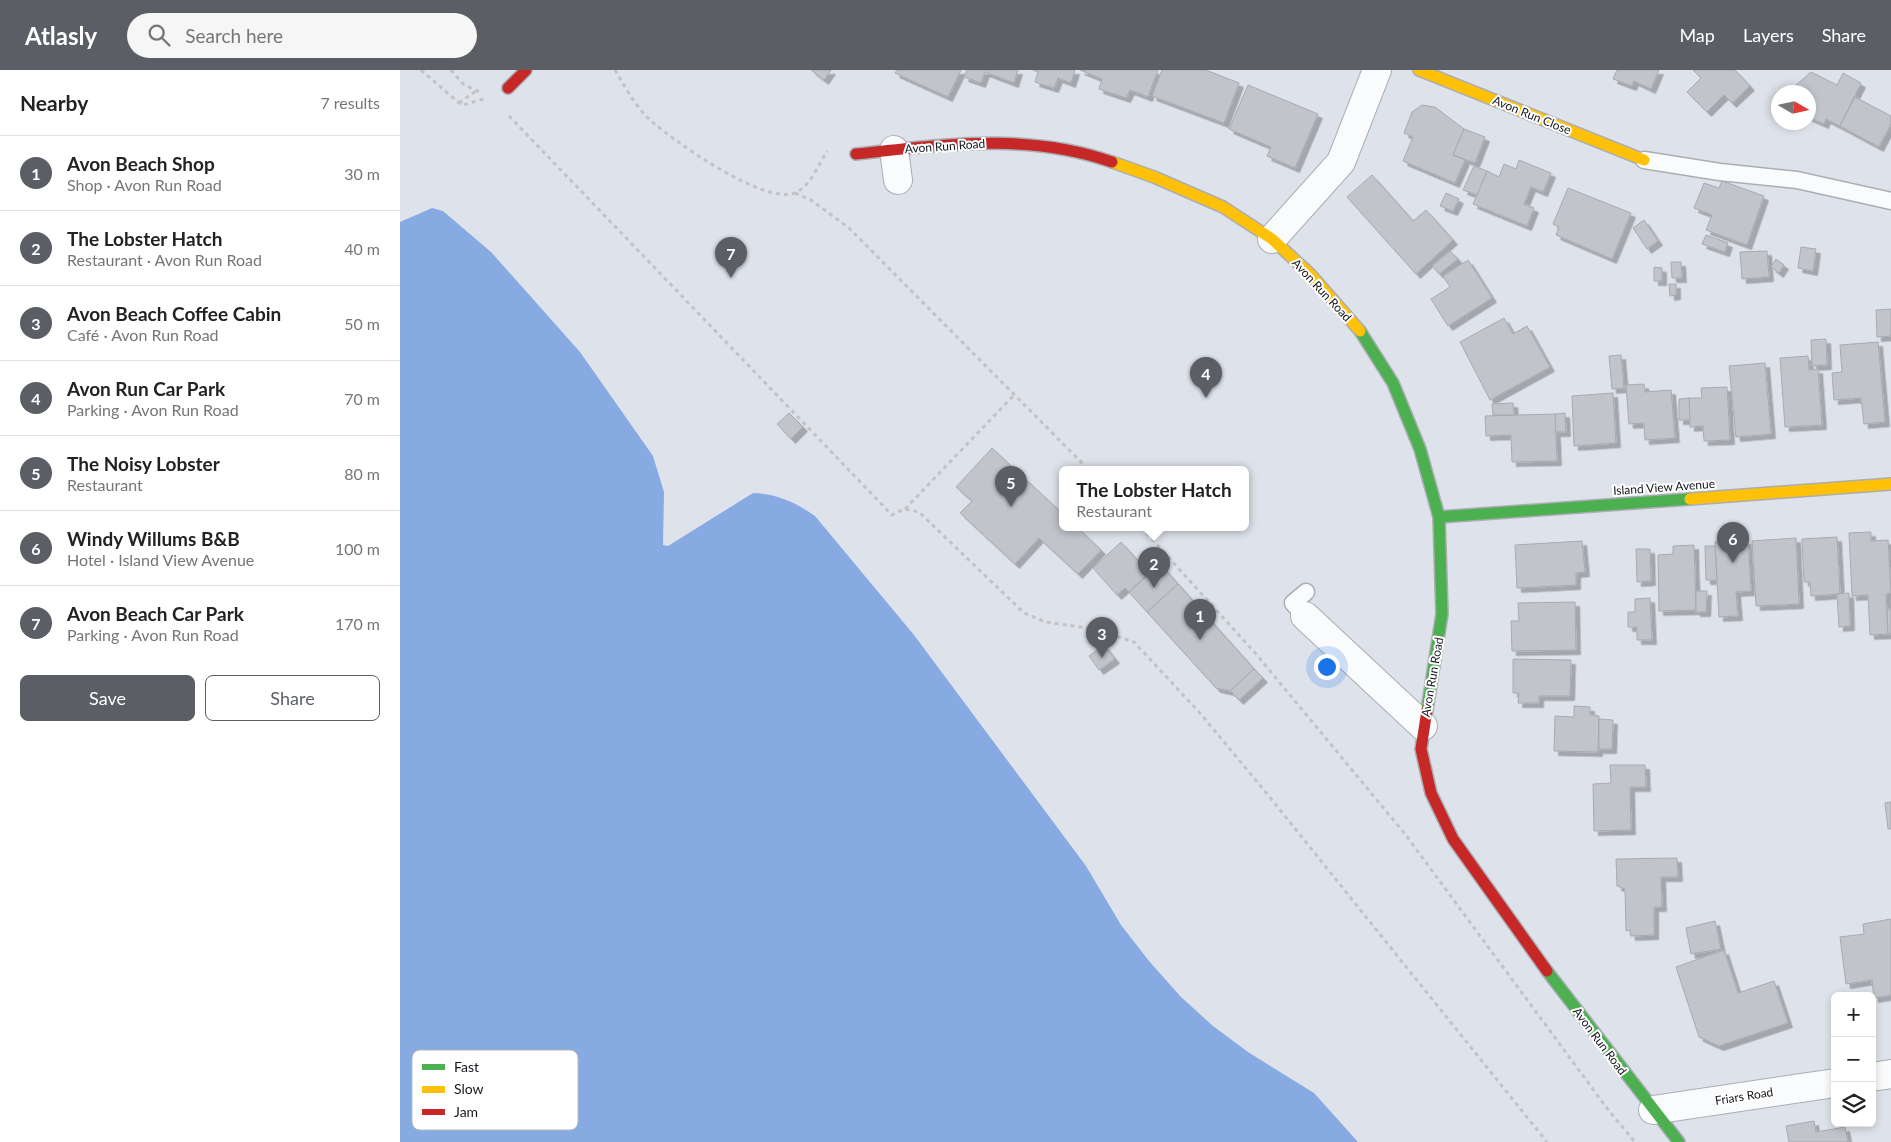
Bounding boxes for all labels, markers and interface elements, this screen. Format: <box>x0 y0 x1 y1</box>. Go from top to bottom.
search box <box>127 13 477 58</box>
text: Atlasly <box>25 21 97 50</box>
icon: search <box>145 21 173 49</box>
text: Search here <box>185 24 283 47</box>
text: Map <box>1679 24 1715 46</box>
text: Layers <box>1743 24 1794 46</box>
text: Share <box>1822 24 1866 46</box>
north arrow <box>1771 85 1816 130</box>
text: Nearby <box>20 90 88 115</box>
street label: Avon Run Close <box>1491 92 1573 138</box>
text: 7 results <box>320 93 380 112</box>
street label: Avon Run Road <box>904 136 986 156</box>
text: Avon Beach Shop <box>67 152 215 175</box>
text: 1 <box>31 164 41 183</box>
text: 30 m <box>344 164 380 183</box>
text: Shop · Avon Run Road <box>67 175 222 194</box>
text: The Lobster Hatch <box>67 227 222 250</box>
pin: 7 <box>715 237 747 278</box>
text: 2 <box>31 239 41 258</box>
text: 40 m <box>344 239 380 258</box>
text: Restaurant · Avon Run Road <box>67 250 262 269</box>
street label: Avon Run Road <box>1289 255 1355 325</box>
text: Avon Beach Coffee Cabin <box>67 302 281 325</box>
text: 3 <box>31 314 41 333</box>
text: 50 m <box>344 314 380 333</box>
text: Café · Avon Run Road <box>67 325 219 344</box>
pin: 4 <box>1190 357 1222 398</box>
text: Avon Run Car Park <box>67 377 225 400</box>
text: 4 <box>31 389 41 408</box>
text: 70 m <box>344 389 380 408</box>
text: Parking · Avon Run Road <box>67 400 239 419</box>
text: The Noisy Lobster <box>67 452 220 475</box>
text: 5 <box>31 464 41 483</box>
text: 80 m <box>344 464 380 483</box>
pin: 5 <box>995 466 1027 507</box>
popup <box>1059 466 1249 531</box>
text: Restaurant <box>67 475 143 494</box>
street label: Island View Avenue <box>1613 476 1715 498</box>
text: The Lobster Hatch <box>1076 478 1232 501</box>
text: Restaurant <box>1076 501 1152 520</box>
pin: 6 <box>1717 522 1749 563</box>
text: Windy Willums B&B <box>67 527 240 550</box>
text: 6 <box>31 539 41 558</box>
text: 100 m <box>335 539 380 558</box>
pin: 2 <box>1138 547 1170 588</box>
text: Hotel · Island View Avenue <box>67 550 254 569</box>
pin: 1 <box>1184 599 1216 640</box>
text: Avon Beach Car Park <box>67 602 244 625</box>
text: 7 <box>31 614 41 633</box>
text: 170 m <box>335 614 380 633</box>
pin: 3 <box>1086 617 1118 658</box>
text: Parking · Avon Run Road <box>67 625 239 644</box>
street label: Avon Run Road <box>1418 636 1446 718</box>
your location <box>1314 654 1340 680</box>
button: Save <box>20 675 195 721</box>
button: Share <box>205 675 380 721</box>
map controls <box>1831 992 1876 1127</box>
button: + <box>1831 992 1876 1037</box>
street label: Avon Run Road <box>1570 1004 1630 1078</box>
button: − <box>1831 1037 1876 1082</box>
legend <box>412 1050 578 1130</box>
text: Fast <box>454 1058 479 1075</box>
text: Slow <box>454 1080 484 1097</box>
button: layers <box>1831 1082 1876 1127</box>
street label: Friars Road <box>1714 1084 1774 1108</box>
text: Jam <box>454 1103 478 1120</box>

